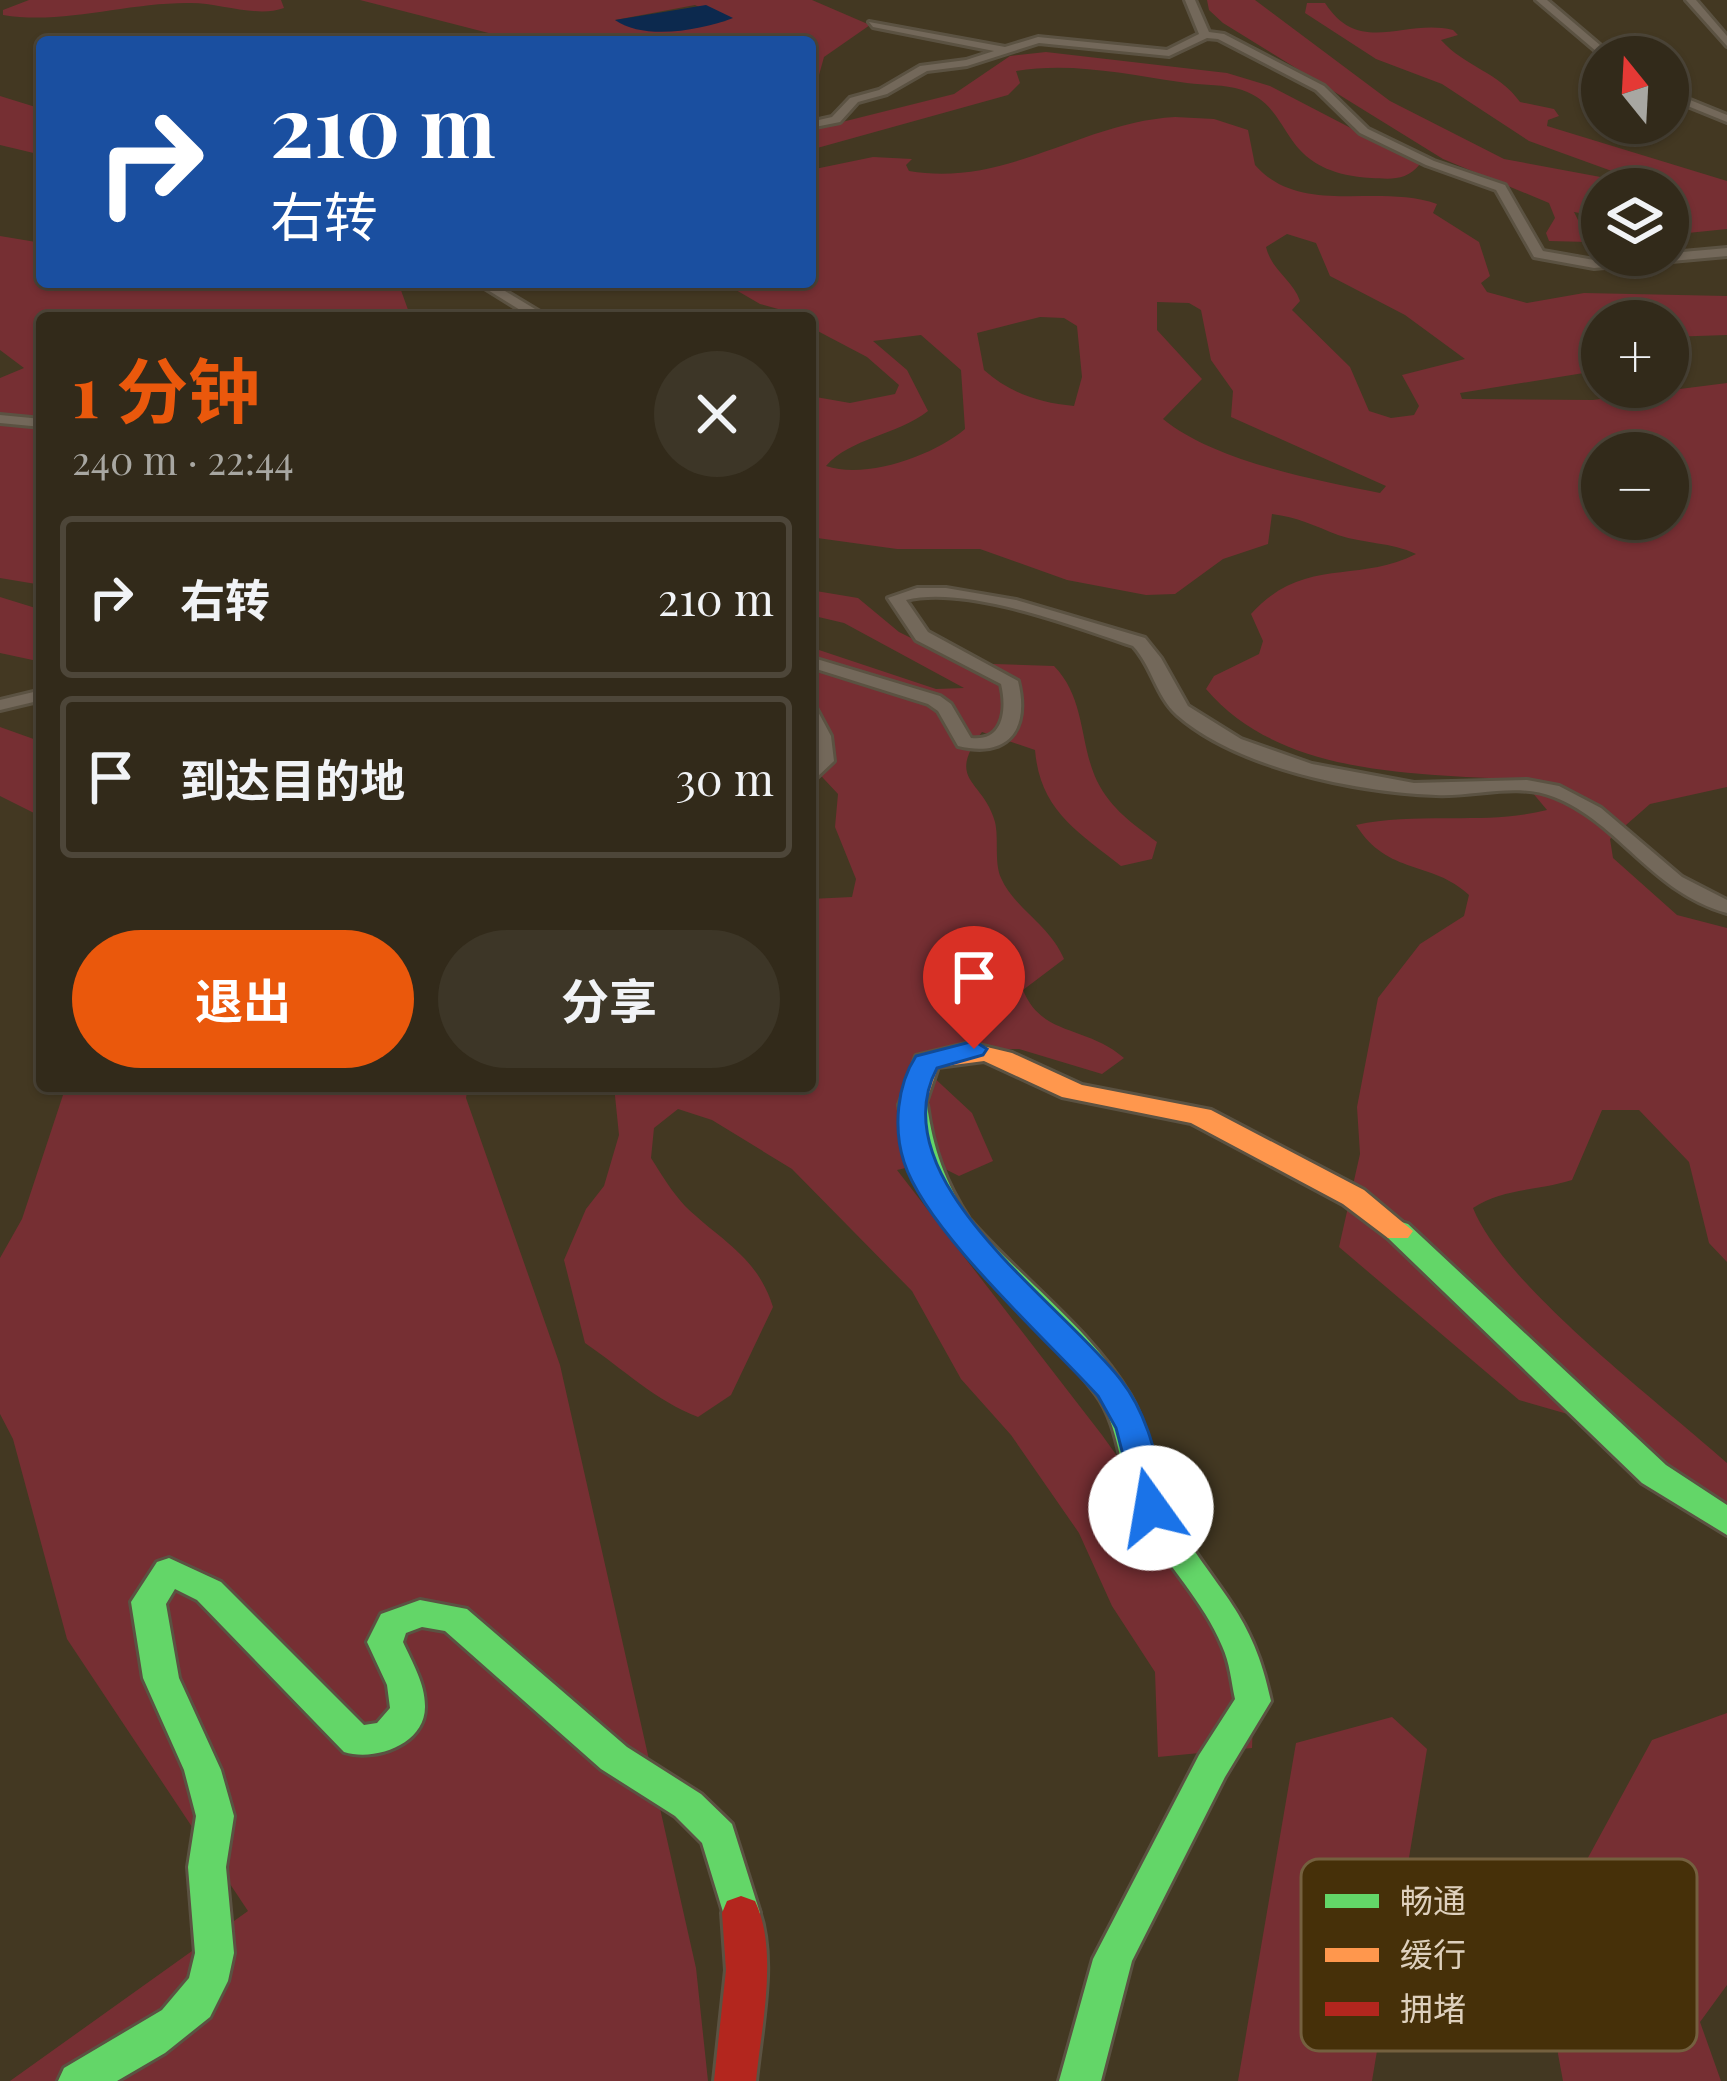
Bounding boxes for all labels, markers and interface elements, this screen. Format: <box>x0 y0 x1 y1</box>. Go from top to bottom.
north arrow <box>1581 36 1689 144</box>
map controls <box>1581 36 1689 540</box>
text: 210 m <box>270 67 496 179</box>
icon: right <box>72 84 228 240</box>
button: layers <box>1581 168 1689 276</box>
text: 右转 <box>270 179 378 251</box>
button: + <box>1581 300 1689 408</box>
text: 1 分钟 <box>72 340 260 436</box>
button: close <box>654 351 780 477</box>
button: − <box>1581 432 1689 540</box>
text: 240 m · 22:44 <box>72 433 294 485</box>
icon: right <box>78 564 144 630</box>
text: 210 m <box>658 567 774 627</box>
text: 右转 <box>180 568 270 628</box>
icon: arrive <box>78 744 144 810</box>
text: 30 m <box>676 747 774 807</box>
text: 到达目的地 <box>180 748 405 808</box>
pin <box>923 926 1025 1049</box>
button: 退出 <box>72 930 414 1068</box>
button: 分享 <box>438 930 780 1068</box>
icon: arrive <box>941 944 1007 1010</box>
position arrow <box>1088 1445 1214 1571</box>
legend <box>1301 1859 1697 2051</box>
text: 畅通 <box>1400 1877 1466 1921</box>
text: 缓行 <box>1400 1931 1466 1975</box>
text: 拥堵 <box>1400 1985 1466 2029</box>

